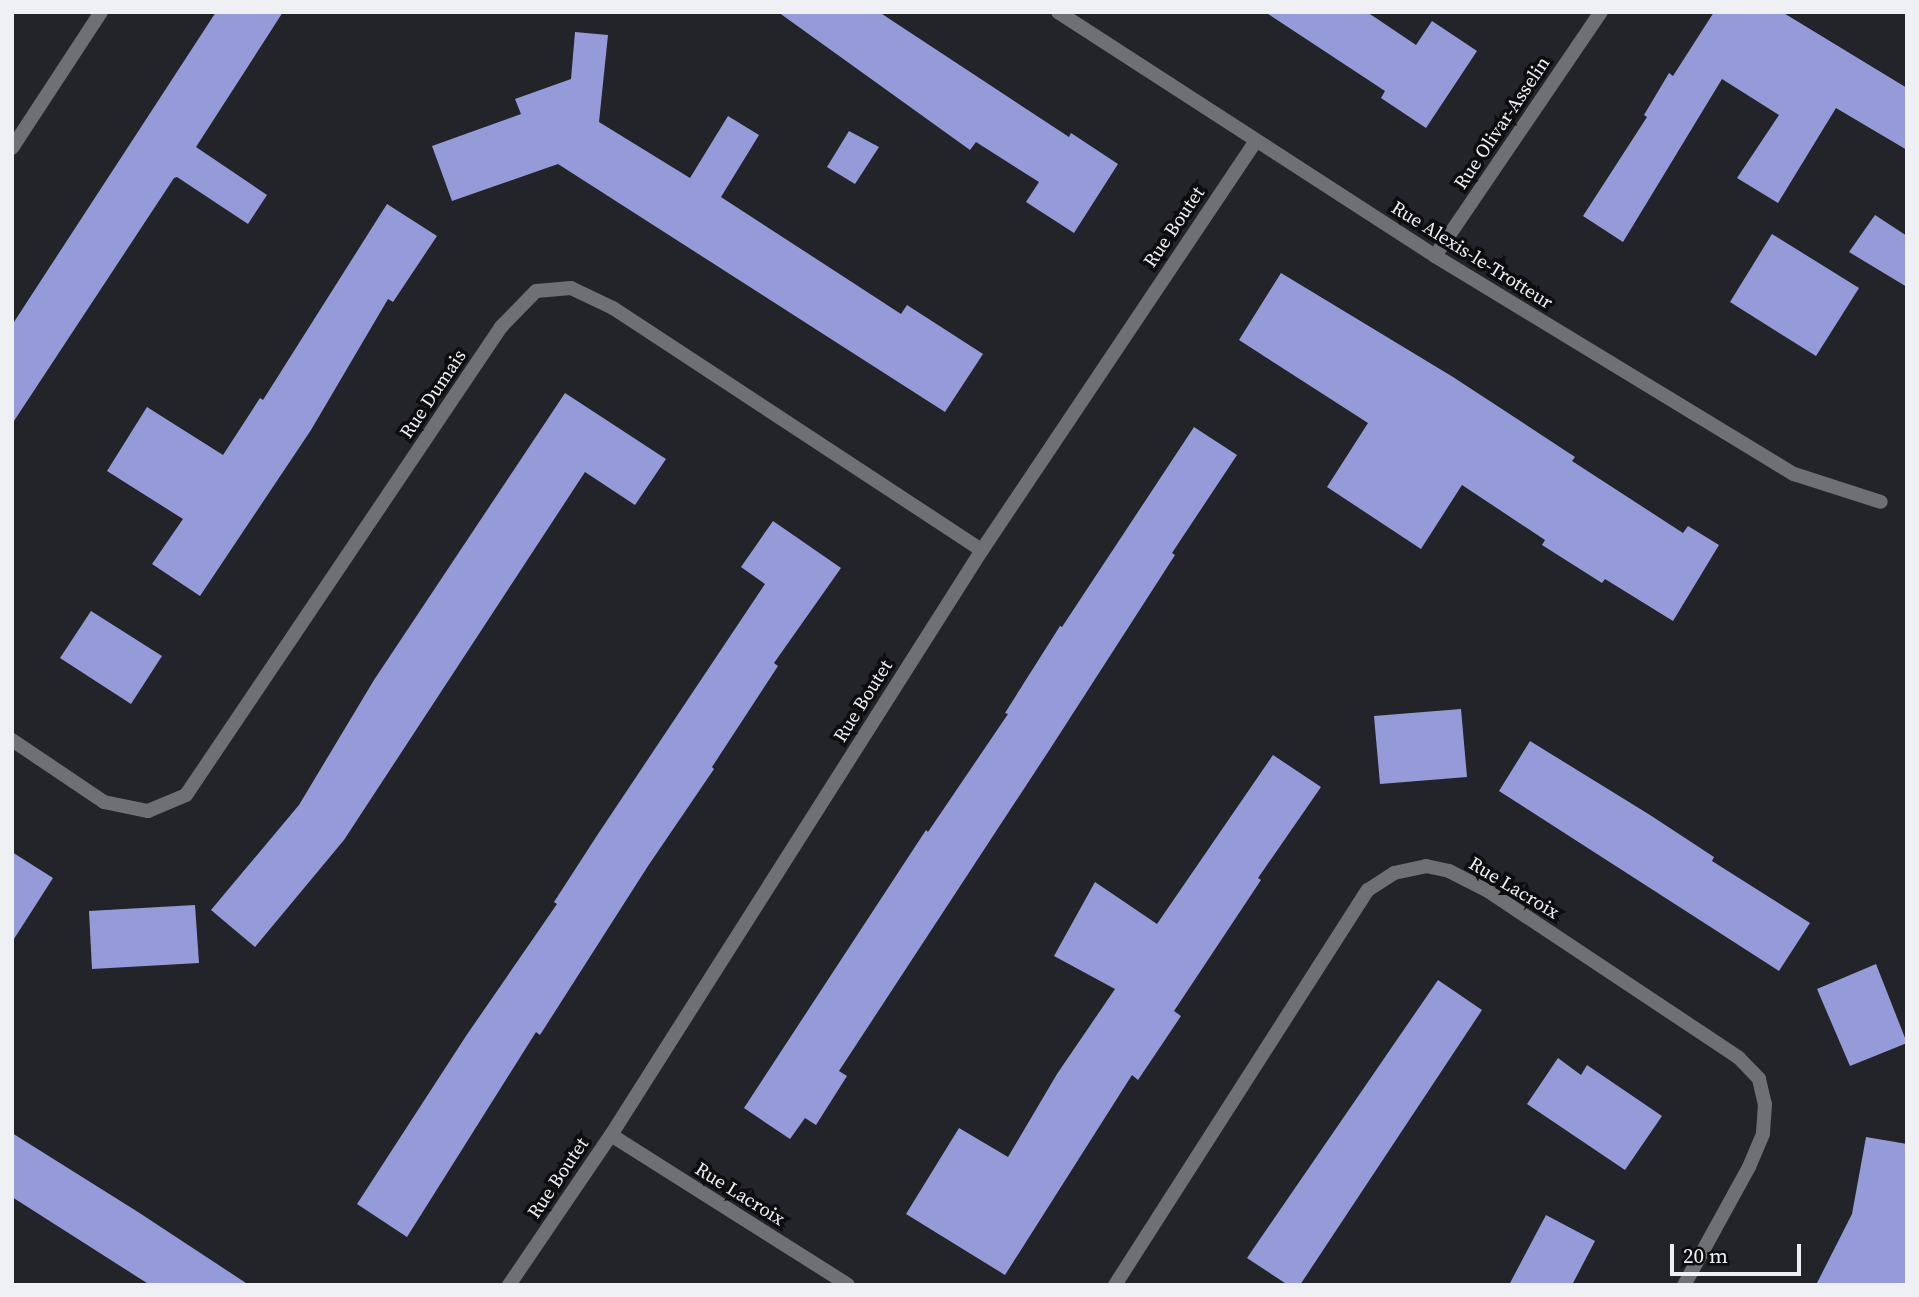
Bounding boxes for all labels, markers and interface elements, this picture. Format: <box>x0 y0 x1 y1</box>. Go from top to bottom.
street label: Rue Olivar-Asselin <box>1449 52 1555 194</box>
street label: Rue Boutet <box>1139 182 1209 272</box>
street label: Rue Alexis-le-Trotteur <box>1387 196 1557 314</box>
street label: Rue Dumais <box>395 345 471 443</box>
street label: Rue Boutet <box>829 656 897 746</box>
street label: Rue Lacroix <box>1465 852 1563 924</box>
street label: Rue Boutet <box>523 1133 593 1223</box>
street label: Rue Lacroix <box>691 1157 789 1231</box>
scale bar <box>1674 1230 1805 1274</box>
text: 20 m <box>1683 1241 1728 1270</box>

